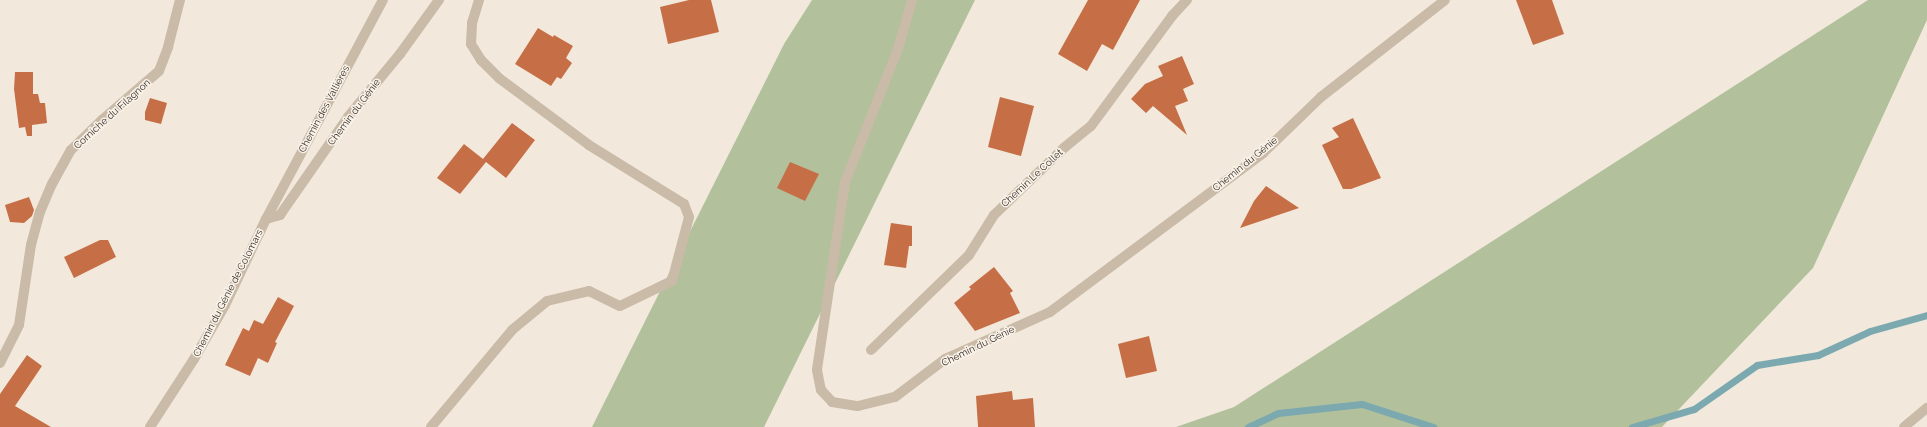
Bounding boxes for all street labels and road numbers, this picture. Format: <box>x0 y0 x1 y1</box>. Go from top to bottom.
street label: Chemin des Vallières <box>296 63 352 155</box>
street label: Corniche du Filagnon <box>71 76 153 152</box>
street label: Chemin du Génie <box>325 76 383 148</box>
street label: Chemin du Génie <box>1210 134 1280 194</box>
street label: Chemin Le Collet <box>999 146 1065 210</box>
street label: Chemin du Génie de Colomars <box>191 227 265 359</box>
street label: Chemin du Génie <box>939 323 1017 369</box>

